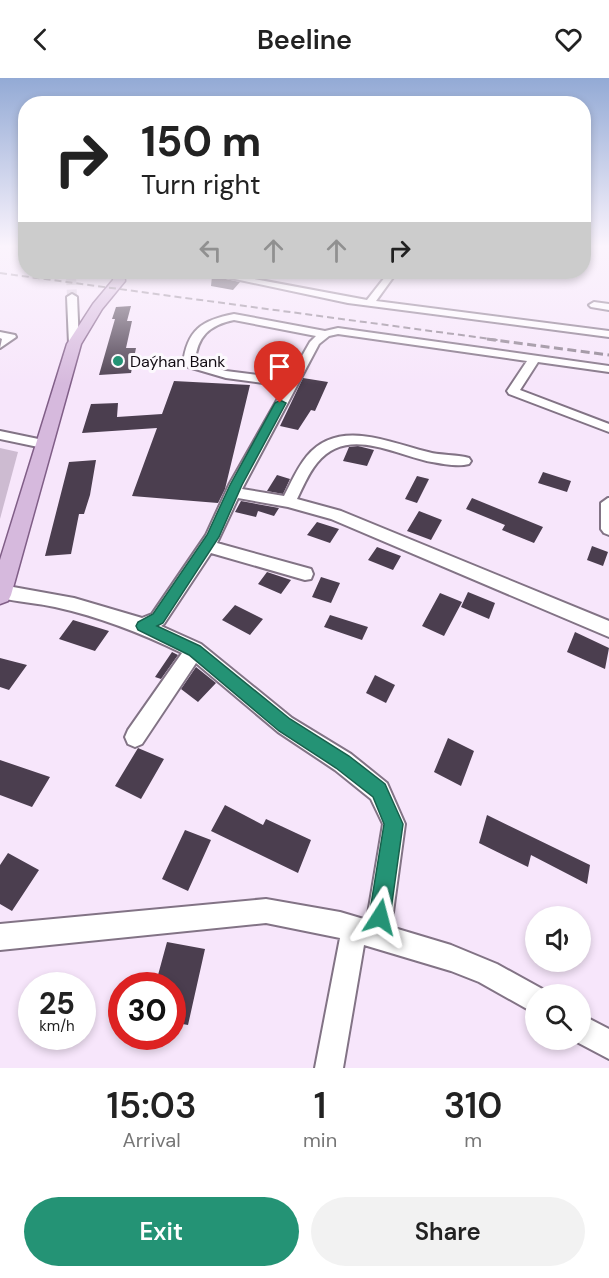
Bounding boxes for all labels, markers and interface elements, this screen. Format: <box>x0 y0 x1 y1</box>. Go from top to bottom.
text: Beeline <box>257 22 352 57</box>
icon: back <box>24 23 57 56</box>
icon: heart <box>552 23 585 56</box>
text: 150 m <box>141 114 261 169</box>
icon: right <box>42 120 120 198</box>
text: Turn right <box>141 167 261 202</box>
icon: left <box>194 234 227 267</box>
icon: ahead <box>257 234 290 267</box>
icon: ahead <box>320 234 353 267</box>
icon: right <box>383 234 416 267</box>
pin <box>254 341 305 403</box>
icon: arrive <box>263 350 296 383</box>
place label: Daýhan Bank <box>130 351 225 372</box>
marker: Daýhan Bank <box>111 354 125 368</box>
position arrow <box>348 885 412 949</box>
map controls <box>525 906 591 1050</box>
button: sound <box>525 906 591 972</box>
speed limit sign: 30 <box>108 972 186 1050</box>
text: 25 <box>39 984 75 1023</box>
button: search <box>525 984 591 1050</box>
text: km/h <box>39 1016 75 1036</box>
text: 15:03 <box>106 1082 197 1129</box>
text: 1 <box>314 1082 326 1129</box>
text: 310 <box>444 1082 503 1129</box>
text: Arrival <box>122 1127 181 1153</box>
text: min <box>303 1127 337 1153</box>
text: m <box>464 1127 482 1153</box>
button: Exit <box>24 1197 299 1266</box>
button: Share <box>311 1197 585 1266</box>

